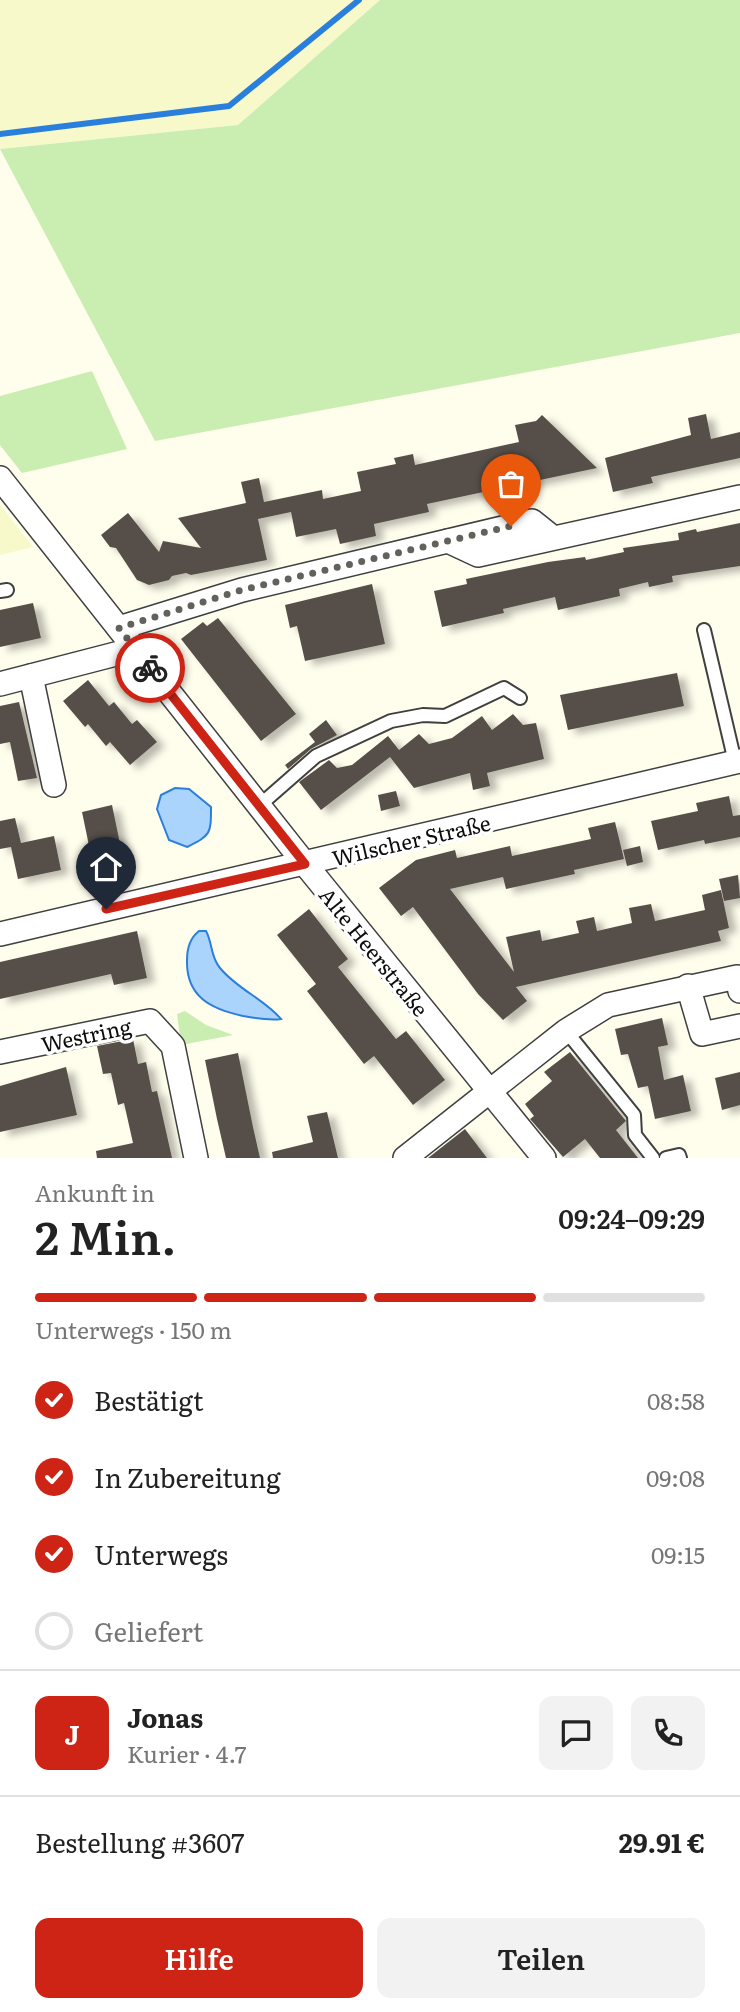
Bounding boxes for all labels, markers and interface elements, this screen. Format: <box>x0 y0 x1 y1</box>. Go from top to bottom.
pin <box>481 454 541 526</box>
icon: bag <box>492 465 530 503</box>
courier <box>115 633 185 703</box>
icon: bike <box>131 649 169 687</box>
street label: Wilscher Straße <box>329 806 493 872</box>
pin <box>76 837 136 909</box>
icon: home <box>87 848 125 886</box>
street label: Alte Heerstraße <box>313 880 437 1022</box>
street label: Westring <box>38 1009 134 1059</box>
text: Ankunft in <box>35 1175 155 1209</box>
text: 09:24–09:29 <box>558 1198 705 1237</box>
text: 2 Min. <box>35 1201 176 1269</box>
text: Unterwegs · 150 m <box>35 1312 232 1346</box>
text: Bestätigt <box>94 1380 203 1419</box>
icon: check <box>35 1381 73 1419</box>
text: 08:58 <box>647 1383 705 1417</box>
text: In Zubereitung <box>94 1457 281 1496</box>
icon: check <box>35 1458 73 1496</box>
text: 09:08 <box>646 1460 705 1494</box>
text: Unterwegs <box>94 1534 228 1573</box>
icon: check <box>35 1535 73 1573</box>
text: 09:15 <box>651 1537 705 1571</box>
text: Geliefert <box>94 1611 203 1650</box>
button: chat <box>539 1696 613 1770</box>
button: phone <box>631 1696 705 1770</box>
text: Jonas <box>127 1697 203 1736</box>
text: J <box>65 1714 79 1753</box>
text: Kurier · 4.7 <box>127 1736 247 1770</box>
text: Bestellung #3607 <box>35 1822 244 1861</box>
text: 29.91 € <box>619 1822 705 1861</box>
button: Hilfe <box>35 1918 363 1998</box>
button: Teilen <box>377 1918 705 1998</box>

